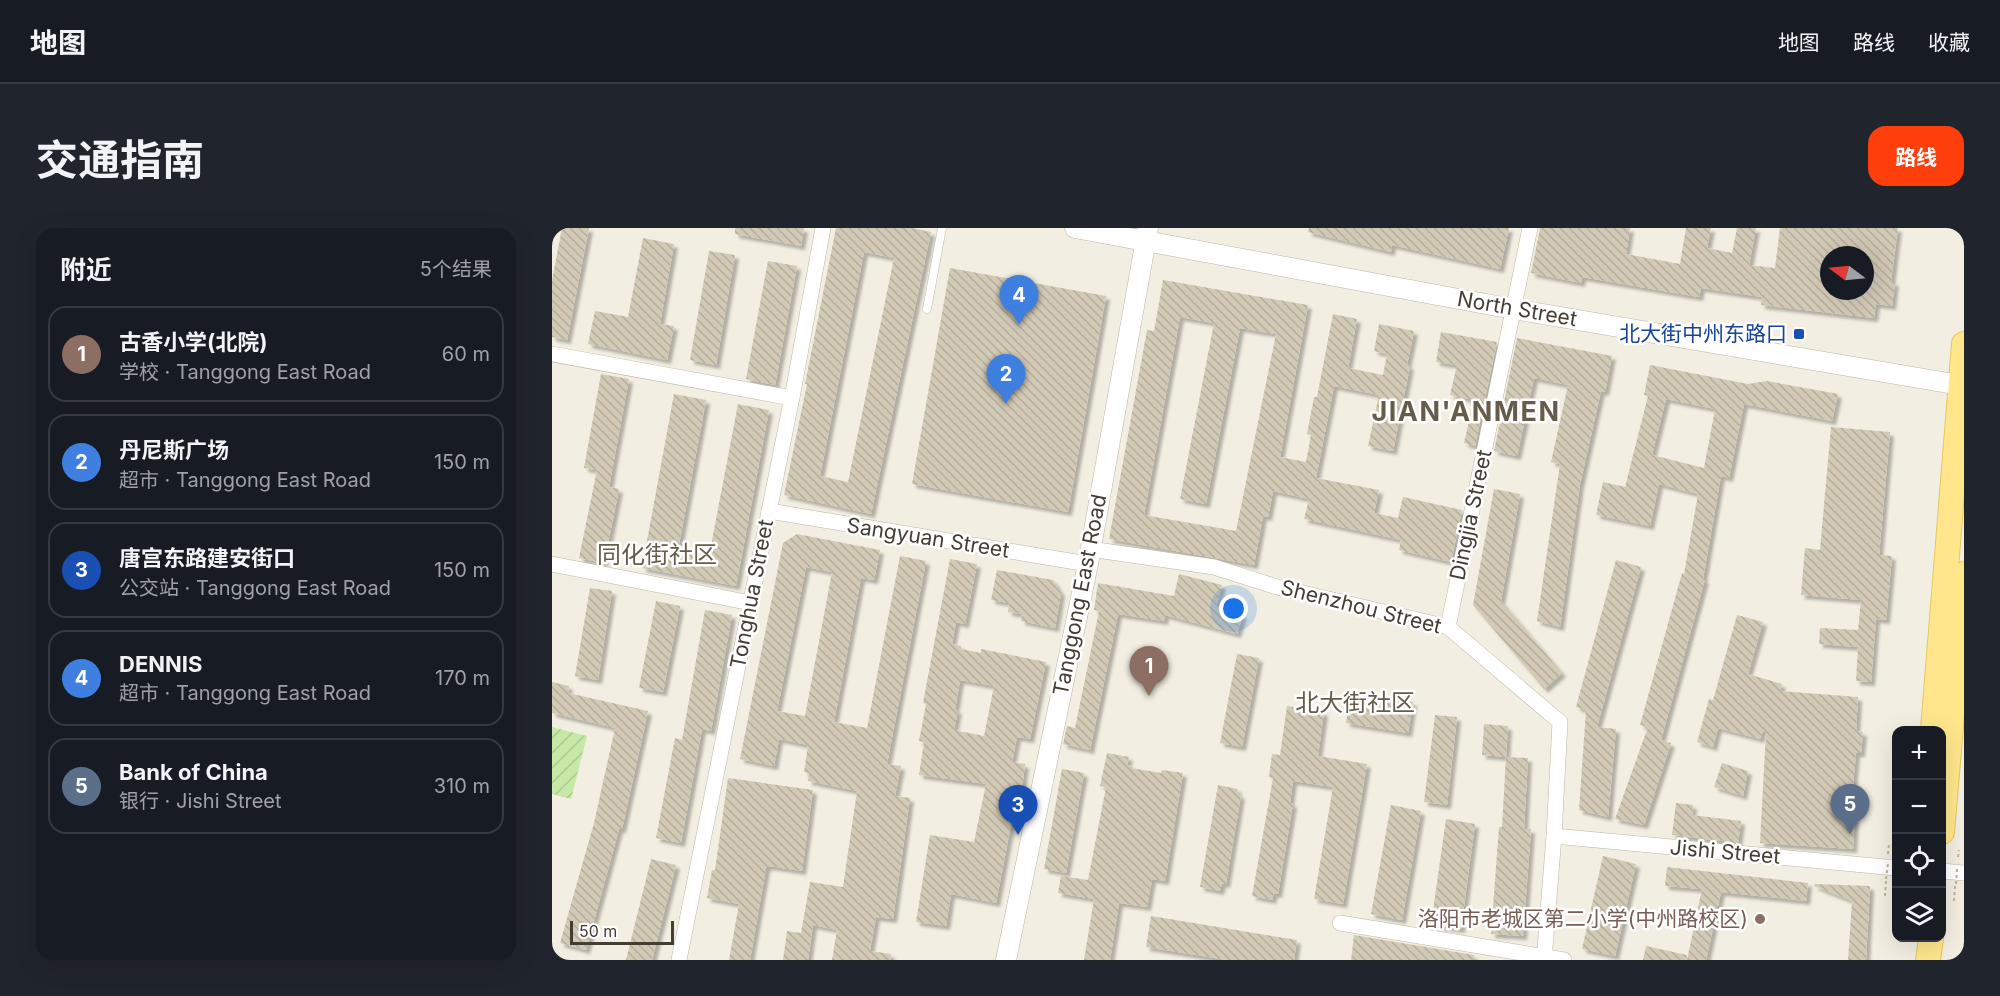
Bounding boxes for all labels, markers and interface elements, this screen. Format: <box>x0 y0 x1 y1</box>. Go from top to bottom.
text: 地图 <box>30 26 86 60</box>
text: 地图 <box>1778 30 1820 55</box>
text: 路线 <box>1853 30 1895 55</box>
text: 收藏 <box>1928 30 1970 55</box>
button: 路线 <box>1868 126 1964 186</box>
text: 交通指南 <box>36 134 204 185</box>
north arrow <box>1820 246 1874 300</box>
text: 附近 <box>60 254 112 285</box>
text: 5个结果 <box>420 257 492 281</box>
pin: 4 <box>1000 276 1038 325</box>
street label: North Street <box>1455 286 1579 331</box>
place label: 北大街中州东路口 <box>1619 321 1787 346</box>
marker: 北大街中州东路口 <box>1792 327 1806 341</box>
text: 古香小学(北院) <box>119 329 268 355</box>
text: 1 <box>77 342 86 366</box>
text: 60 m <box>442 342 490 366</box>
pin: 2 <box>986 354 1026 404</box>
text: 学校 · Tanggong East Road <box>119 360 371 384</box>
district label: JIAN'ANMEN <box>1372 395 1560 428</box>
text: 丹尼斯广场 <box>119 437 229 463</box>
street label: Dingjia Street <box>1444 447 1497 582</box>
text: 2 <box>75 450 88 474</box>
text: 150 m <box>434 450 490 474</box>
text: 超市 · Tanggong East Road <box>119 468 371 492</box>
street label: Tanggong East Road <box>1048 492 1111 698</box>
street label: Sangyuan Street <box>845 512 1011 563</box>
street label: Tonghua Street <box>725 517 778 671</box>
district label: 同化街社区 <box>597 540 717 569</box>
text: 唐宫东路建安街口 <box>119 545 295 571</box>
text: 3 <box>75 558 88 582</box>
text: 150 m <box>434 558 490 582</box>
street label: Shenzhou Street <box>1278 574 1444 639</box>
text: 公交站 · Tanggong East Road <box>119 576 391 600</box>
your location <box>1219 594 1248 623</box>
pin: 1 <box>1130 646 1168 696</box>
text: DENNIS <box>119 651 202 677</box>
text: 4 <box>75 666 88 690</box>
text: 170 m <box>435 666 490 690</box>
text: 超市 · Tanggong East Road <box>119 681 371 705</box>
district label: 北大街社区 <box>1295 688 1415 717</box>
map controls <box>1892 726 1946 942</box>
button: + <box>1892 726 1946 780</box>
text: Bank of China <box>119 759 268 785</box>
text: 5 <box>75 774 88 798</box>
text: 310 m <box>434 774 490 798</box>
button: − <box>1892 780 1946 834</box>
pin: 5 <box>1830 784 1870 834</box>
pin: 3 <box>998 786 1038 835</box>
text: 银行 · Jishi Street <box>119 789 282 813</box>
street label: Jishi Street <box>1669 834 1781 869</box>
button: locate <box>1892 834 1946 888</box>
button: layers <box>1892 888 1946 942</box>
place label: 洛阳市老城区第二小学(中州路校区) <box>1418 906 1748 931</box>
marker: 洛阳市老城区第二小学(中州路校区) <box>1753 912 1767 926</box>
scale bar <box>570 918 674 946</box>
text: 50 m <box>579 921 617 941</box>

